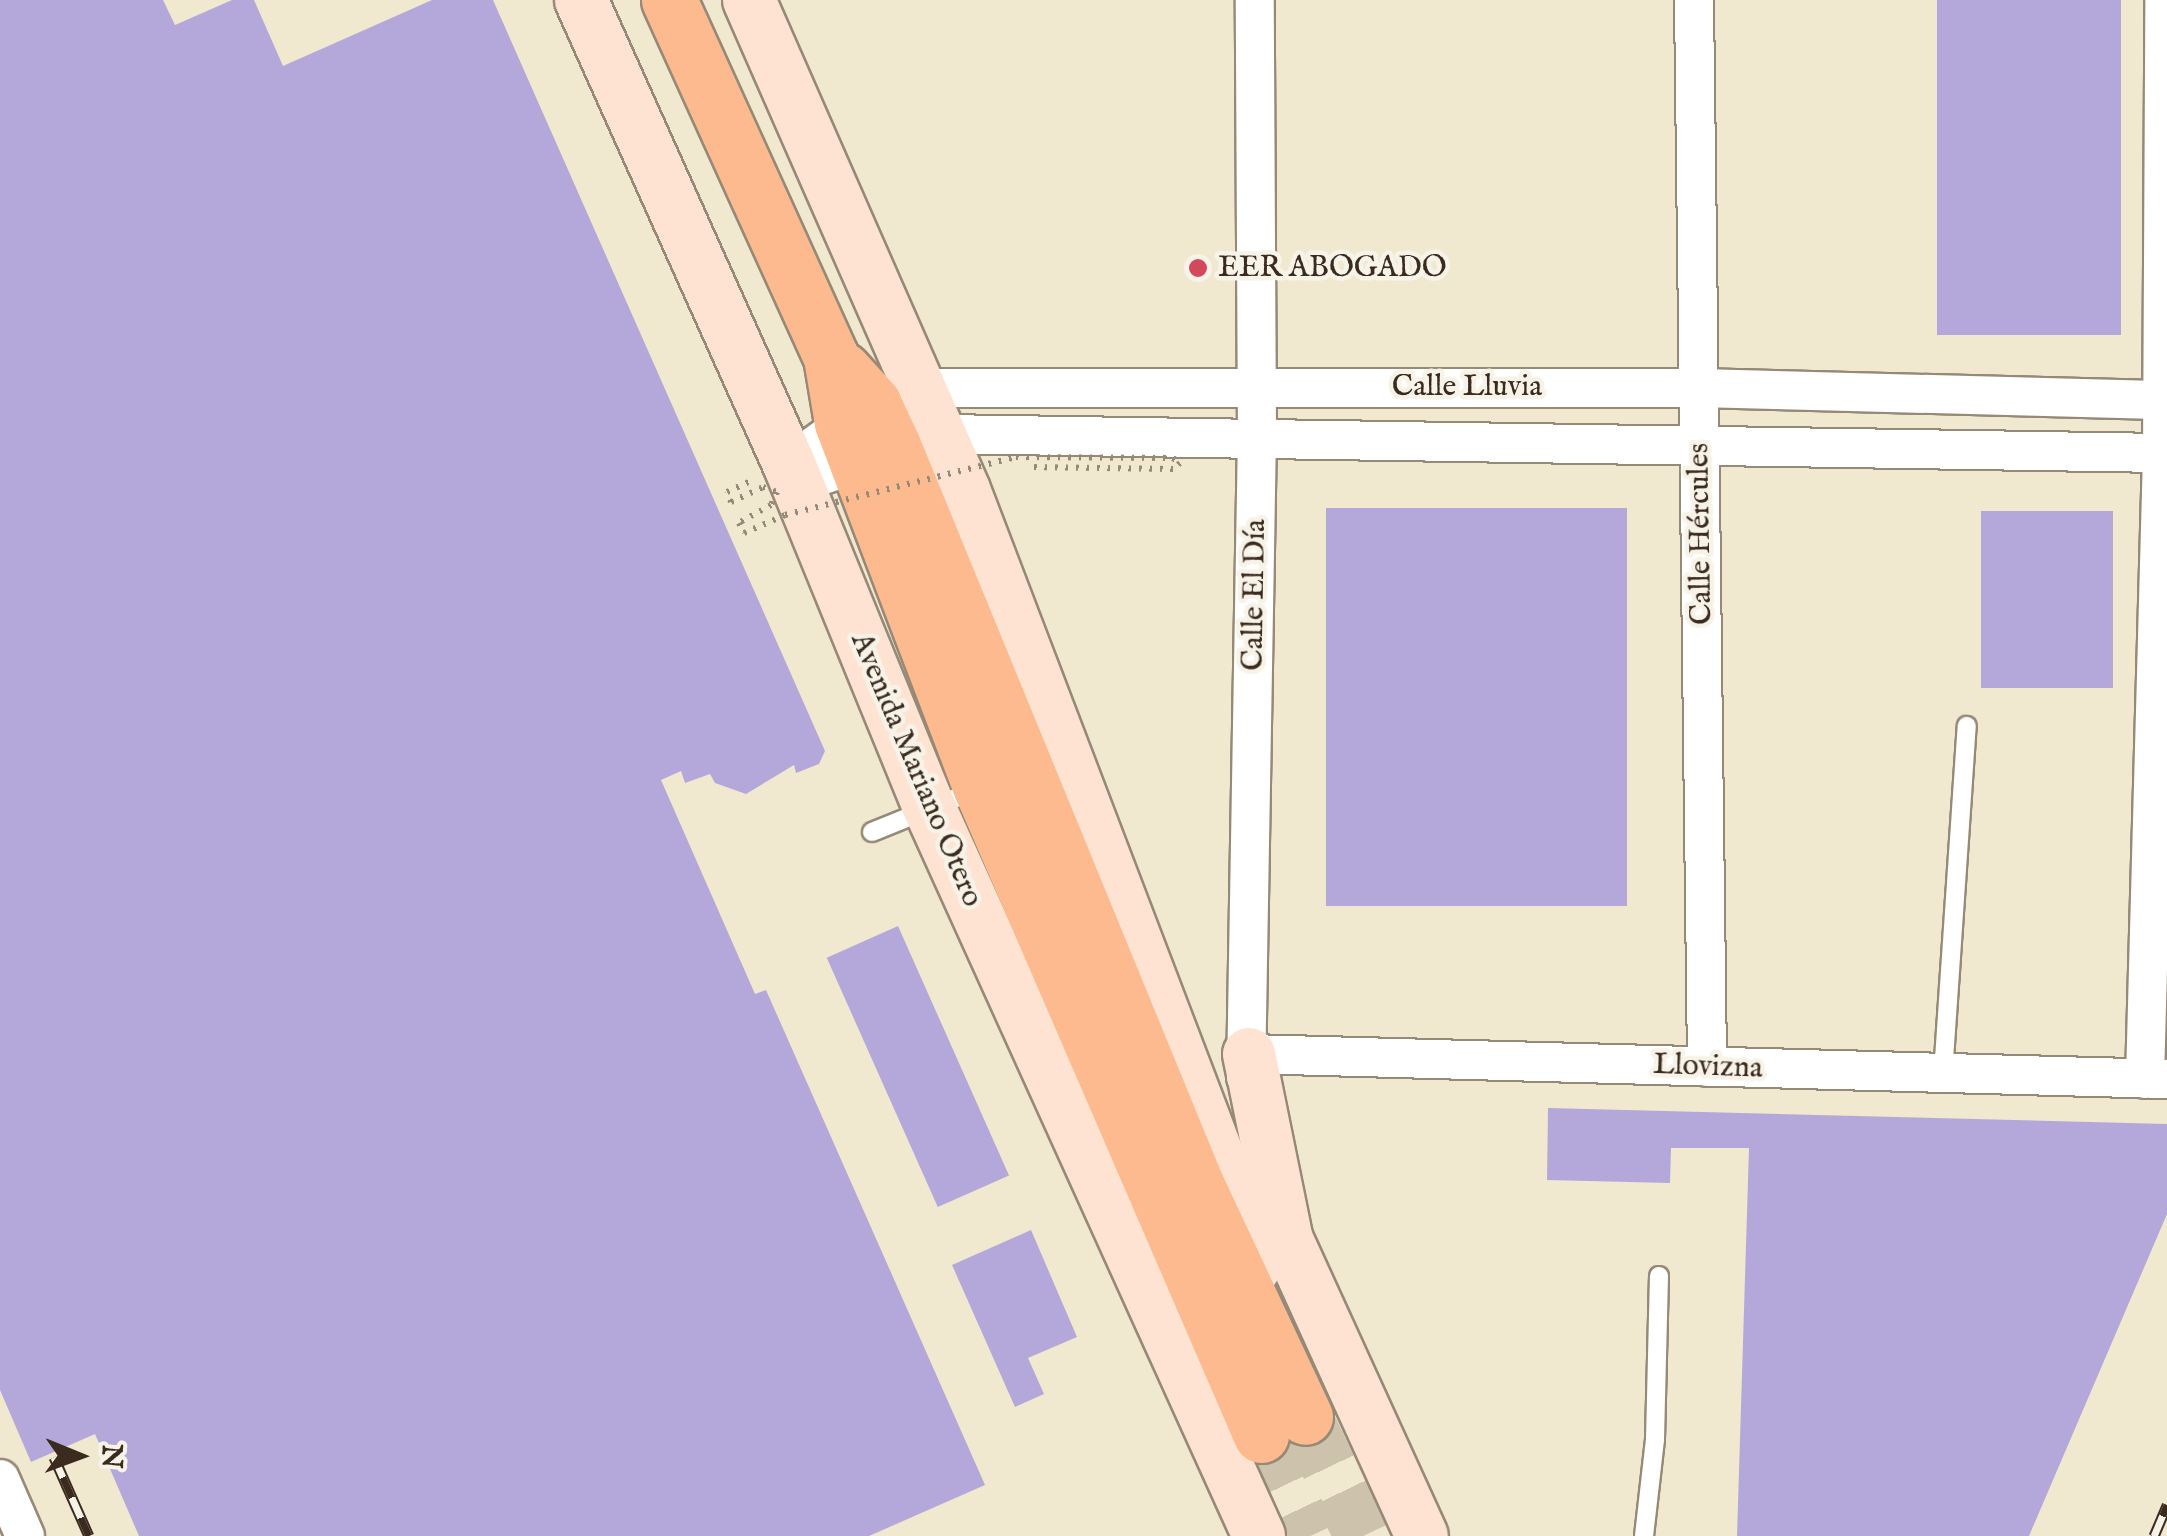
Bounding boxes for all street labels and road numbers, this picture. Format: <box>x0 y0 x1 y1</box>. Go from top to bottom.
street label: Calle Lluvia <box>1392 369 1542 405</box>
street label: Calle Hércules <box>1681 443 1721 625</box>
street label: Calle El Día <box>1236 519 1274 671</box>
street label: Avenida Mariano Otero <box>842 628 990 912</box>
street label: Llovizna <box>1653 1047 1763 1087</box>

